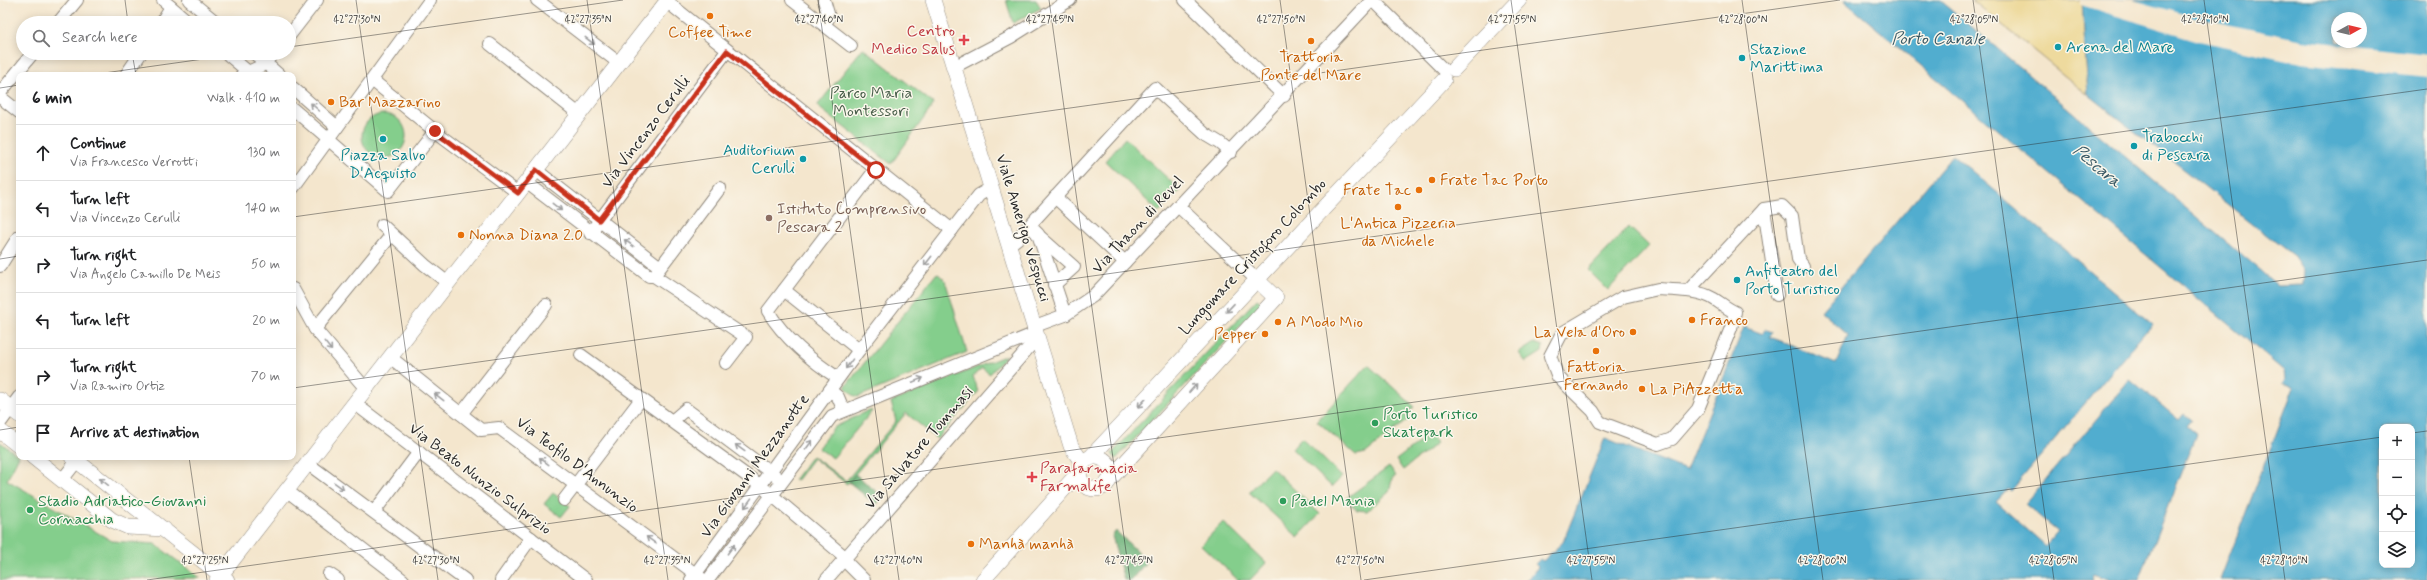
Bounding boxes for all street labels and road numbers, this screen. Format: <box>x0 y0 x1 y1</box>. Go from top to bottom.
street label: Via Vincenzo Cerulli <box>597 71 695 193</box>
street label: Viale Amerigo Vespucci <box>990 152 1056 305</box>
street label: Via Thaon di Revel <box>1087 172 1189 278</box>
street label: Lungomare Cristoforo Colombo <box>1175 174 1333 341</box>
street label: Via Salvatore Tommasi <box>860 382 979 514</box>
street label: Via Giovanni Mezzanotte <box>696 390 814 542</box>
street label: Via Teofilo D'Annunzio <box>512 412 643 518</box>
street label: Via Beato Nunzio Sulprizio <box>404 418 556 540</box>

